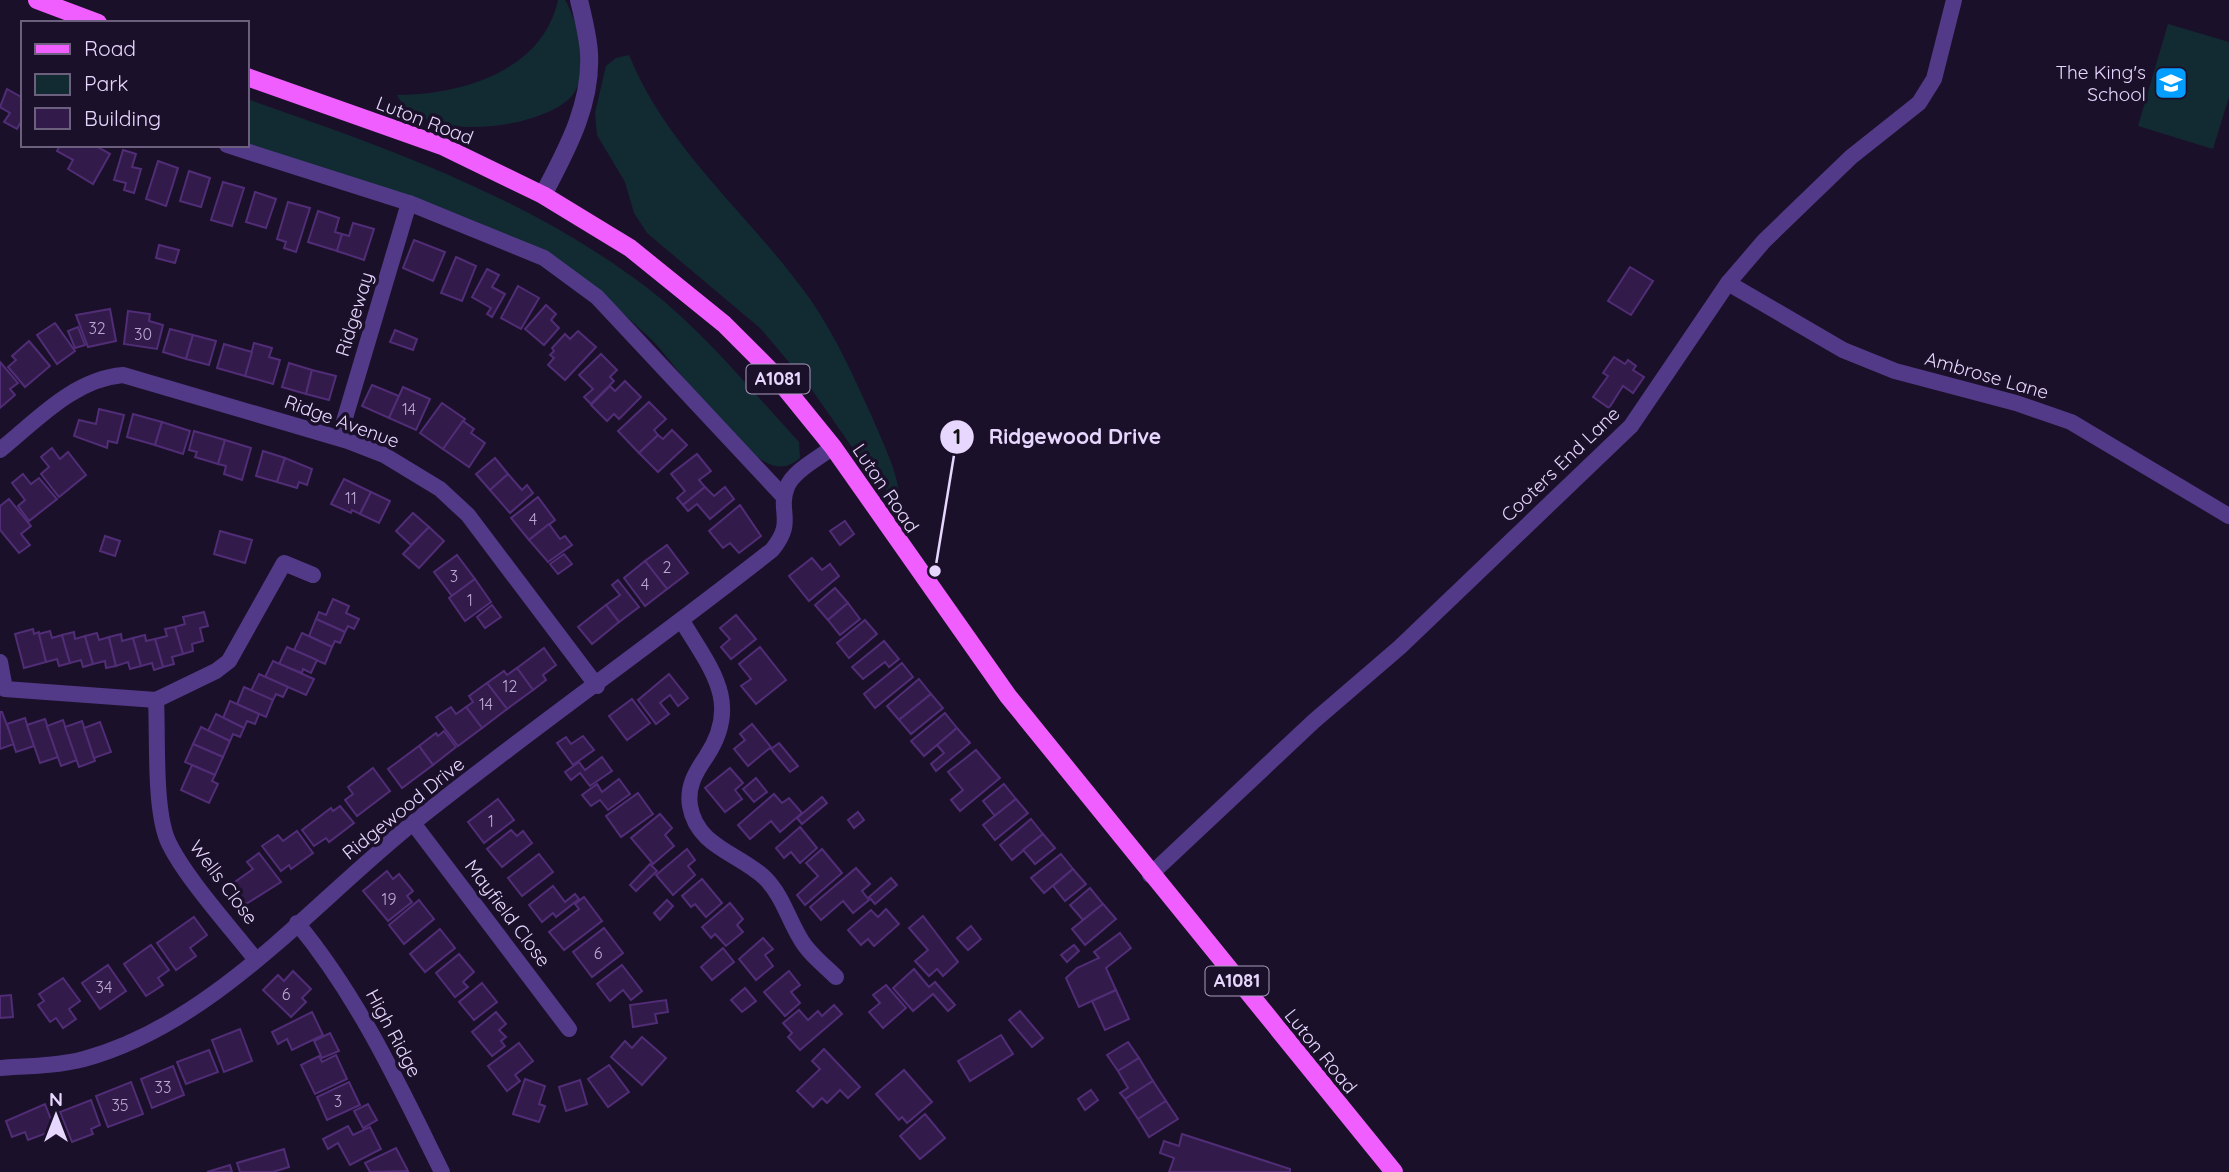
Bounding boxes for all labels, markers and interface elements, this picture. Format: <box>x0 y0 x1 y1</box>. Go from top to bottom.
legend <box>21 21 248 147</box>
text: Road <box>84 35 136 61</box>
place label: The King's School <box>2056 60 2146 106</box>
school or university icon: The King's School <box>2152 64 2190 102</box>
text: Park <box>84 70 128 96</box>
street label: Luton Road <box>373 91 477 149</box>
text: Building <box>84 105 161 131</box>
street label: Ridgeway <box>330 269 378 359</box>
house number: 32 <box>88 318 106 338</box>
house number: 30 <box>134 324 152 344</box>
street label: Ambrose Lane <box>1922 346 2052 404</box>
road number: A1081 <box>746 365 810 394</box>
street label: Ridge Avenue <box>281 389 403 453</box>
house number: 14 <box>402 399 416 419</box>
street label: Cooters End Lane <box>1496 401 1624 527</box>
callout: Ridgewood Drive <box>940 416 1175 458</box>
text: 1 <box>953 423 961 449</box>
text: Ridgewood Drive <box>989 423 1161 449</box>
street label: Luton Road <box>848 439 924 537</box>
house number: 11 <box>345 488 357 508</box>
house number: 4 <box>529 509 537 529</box>
house number: 2 <box>663 557 672 577</box>
house number: 3 <box>450 566 458 586</box>
house number: 4 <box>641 574 649 594</box>
house number: 1 <box>467 590 473 610</box>
house number: 12 <box>503 676 518 696</box>
house number: 14 <box>479 694 493 714</box>
street label: Ridgewood Drive <box>337 751 469 865</box>
house number: 1 <box>488 811 494 831</box>
street label: Wells Close <box>185 835 263 929</box>
street label: Mayfield Close <box>460 855 556 971</box>
house number: 19 <box>382 889 396 909</box>
house number: 6 <box>594 943 603 963</box>
road number: A1081 <box>1206 966 1268 996</box>
house number: 34 <box>96 977 112 997</box>
house number: 6 <box>282 984 291 1004</box>
street label: High Ridge <box>361 985 427 1081</box>
street label: Luton Road <box>1280 1004 1362 1098</box>
house number: 33 <box>155 1077 171 1097</box>
north arrow <box>21 1081 91 1151</box>
text: N <box>49 1087 63 1111</box>
house number: 3 <box>334 1091 342 1111</box>
house number: 35 <box>111 1095 129 1115</box>

